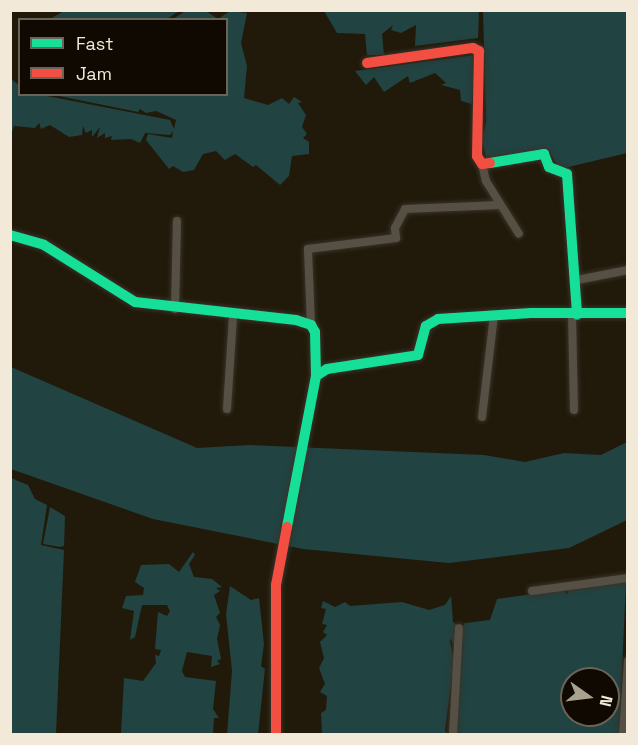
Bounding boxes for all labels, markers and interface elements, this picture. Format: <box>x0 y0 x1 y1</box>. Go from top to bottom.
legend <box>18 18 228 96</box>
text: Fast <box>76 32 113 55</box>
text: Jam <box>76 62 112 85</box>
north arrow <box>560 667 620 727</box>
text: N <box>595 693 617 709</box>

